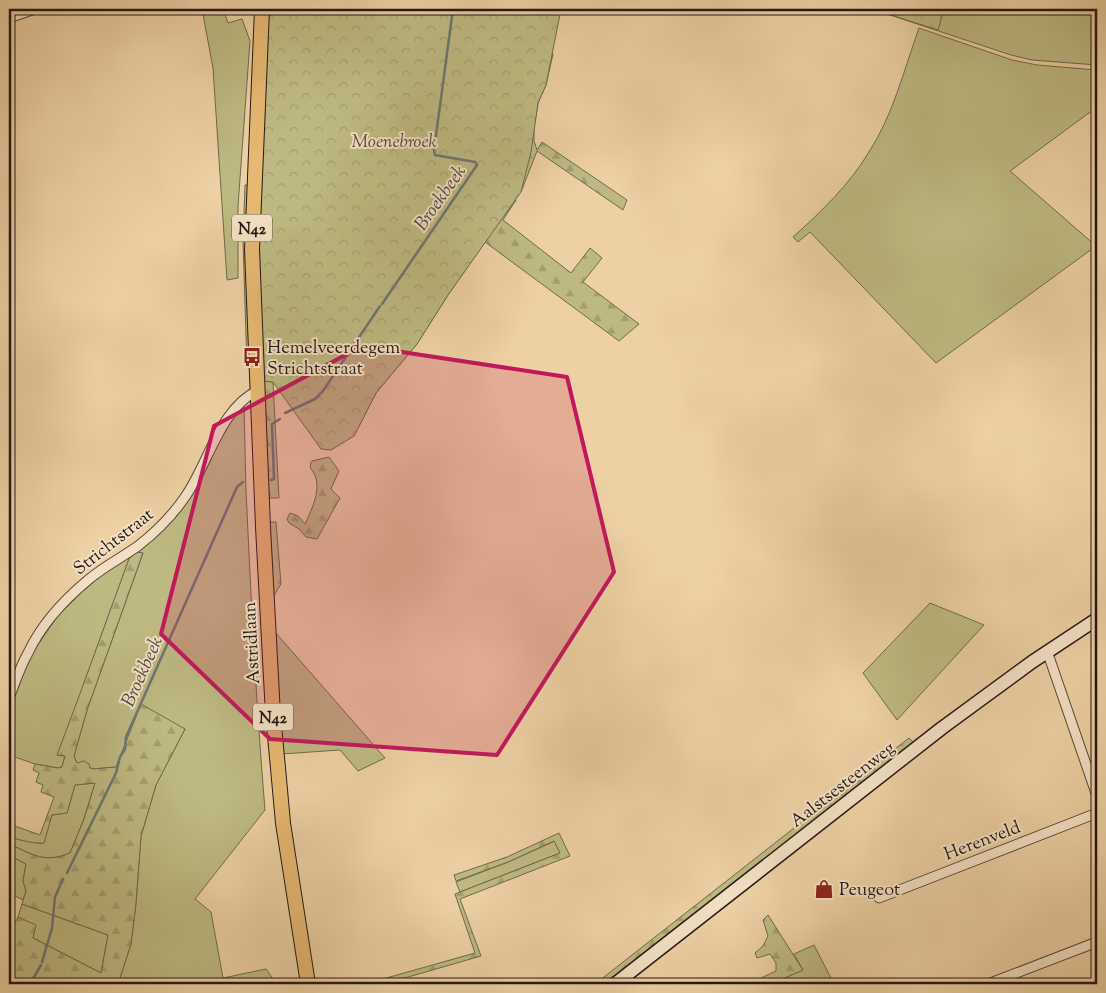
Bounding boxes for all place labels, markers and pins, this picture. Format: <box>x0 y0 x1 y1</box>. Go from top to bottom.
place label: Hemelveerdegem Strichtstraat <box>267 336 400 383</box>
bus stop icon: Hemelveerdegem Strichtstraat <box>241 346 263 368</box>
shop icon: Peugeot <box>813 878 835 900</box>
place label: Peugeot <box>839 878 900 904</box>

